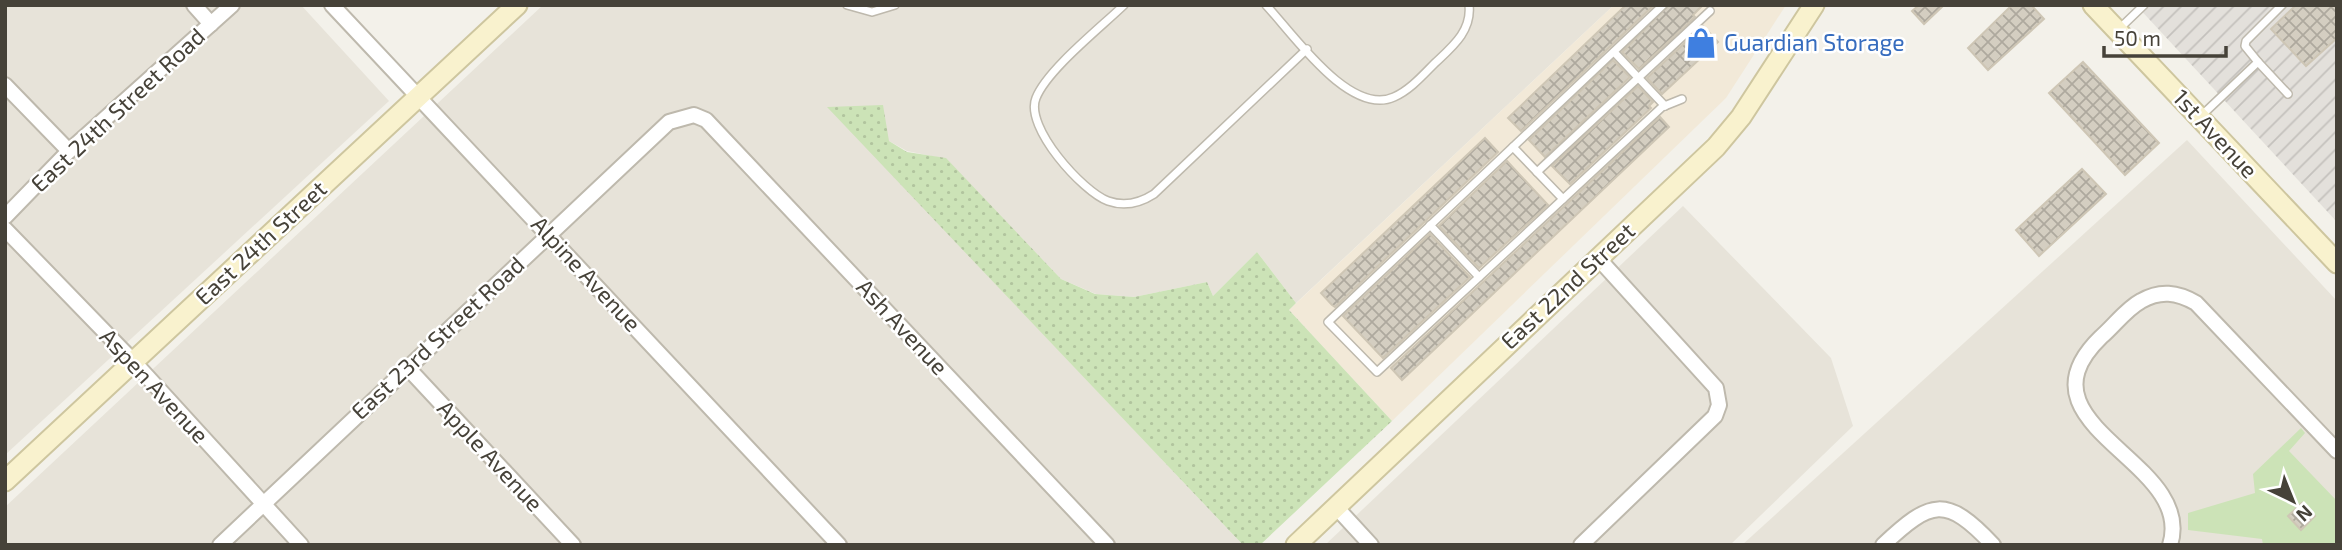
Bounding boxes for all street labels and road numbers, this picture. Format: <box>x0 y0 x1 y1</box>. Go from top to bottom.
street label: East 24th Street Road <box>25 21 210 197</box>
street label: 1st Avenue <box>2168 83 2264 184</box>
street label: East 24th Street <box>189 174 332 310</box>
street label: Alpine Avenue <box>526 210 647 337</box>
street label: East 22nd Street <box>1495 216 1640 354</box>
street label: East 23rd Street Road <box>345 250 530 425</box>
street label: Ash Avenue <box>851 273 954 380</box>
street label: Aspen Avenue <box>94 322 215 449</box>
street label: Apple Avenue <box>432 394 549 517</box>

